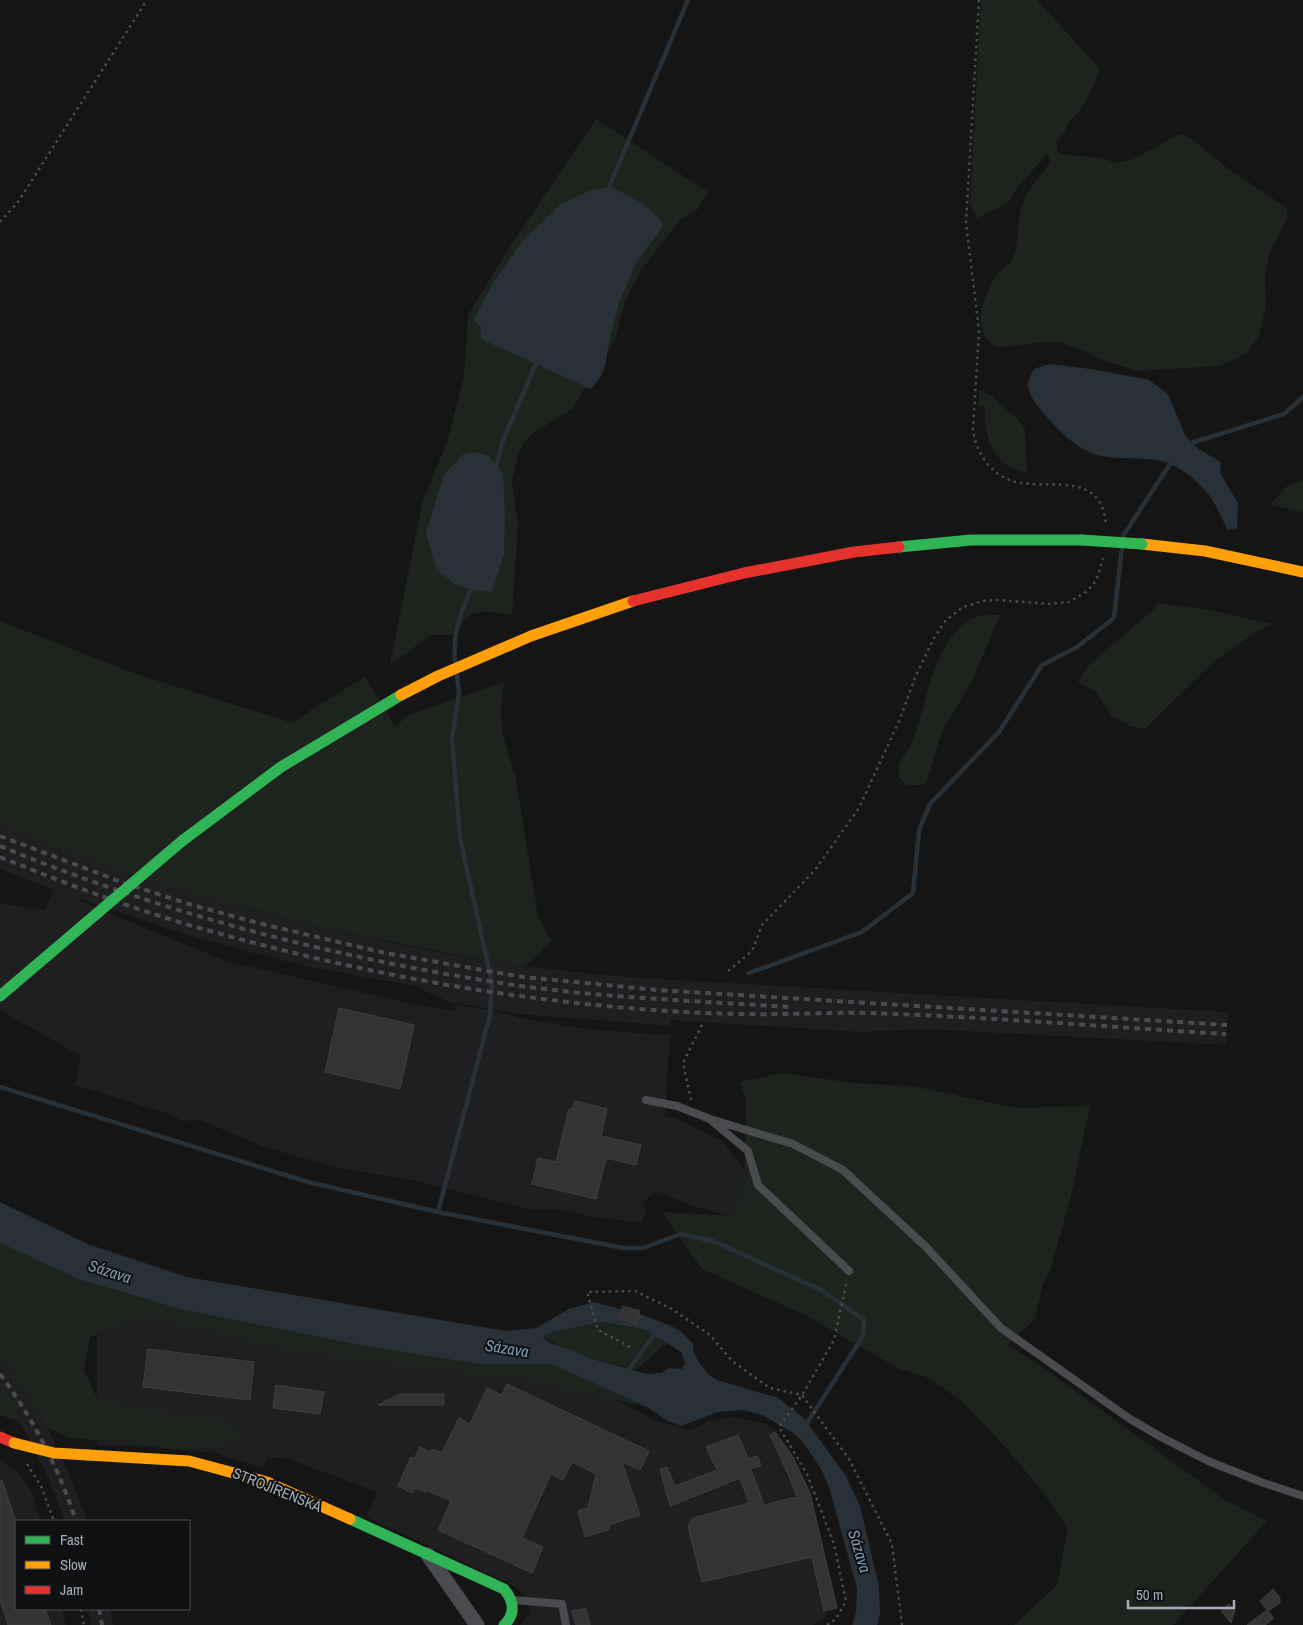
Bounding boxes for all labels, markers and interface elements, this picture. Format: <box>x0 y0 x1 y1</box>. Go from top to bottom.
water label: Sázava <box>86 1254 134 1288</box>
water label: Sázava <box>484 1334 530 1362</box>
street label: STROJÍRENSKÁ <box>230 1462 326 1517</box>
legend <box>15 1520 190 1610</box>
water label: Sázava <box>843 1527 877 1575</box>
text: Fast <box>60 1529 84 1550</box>
text: Slow <box>60 1554 87 1575</box>
scale bar <box>1128 1578 1234 1610</box>
text: Jam <box>60 1579 83 1600</box>
text: 50 m <box>1136 1584 1163 1605</box>

